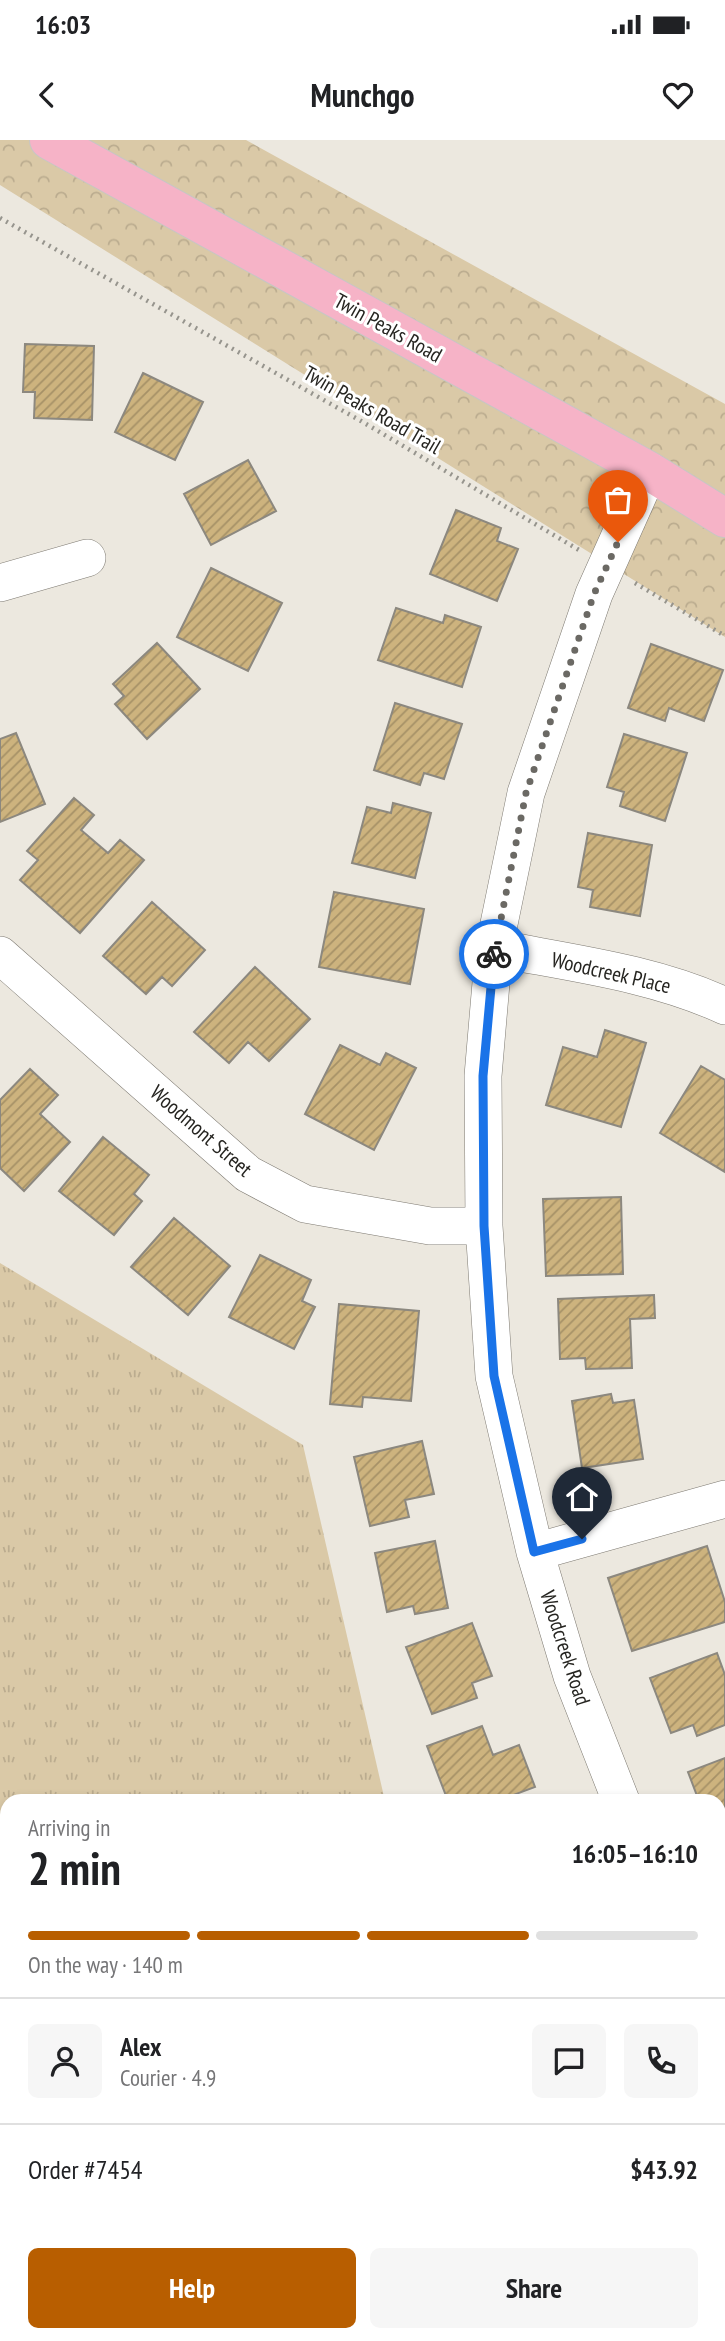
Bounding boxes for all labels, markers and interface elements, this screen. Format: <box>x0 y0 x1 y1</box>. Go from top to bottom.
text: 16:03 <box>35 8 91 41</box>
text: Munchgo <box>311 74 414 116</box>
icon: back <box>28 76 66 114</box>
icon: heart <box>659 76 697 114</box>
street label: Twin Peaks Road <box>330 287 447 368</box>
street label: Twin Peaks Road Trail <box>299 359 446 460</box>
pin <box>588 470 648 542</box>
icon: bag <box>599 481 637 519</box>
courier <box>459 919 529 989</box>
icon: bike <box>475 935 513 973</box>
street label: Woodcreek Place <box>549 946 673 999</box>
street label: Woodmont Street <box>145 1079 258 1182</box>
pin <box>552 1467 612 1539</box>
icon: home <box>563 1478 601 1516</box>
street label: Woodcreek Road <box>534 1587 597 1709</box>
text: Arriving in <box>28 1813 110 1842</box>
text: 16:05–16:10 <box>571 1837 698 1870</box>
text: 2 min <box>28 1838 121 1898</box>
text: On the way · 140 m <box>28 1950 183 1979</box>
button: person <box>28 2024 102 2098</box>
button: chat <box>532 2024 606 2098</box>
button: phone <box>624 2024 698 2098</box>
text: Alex <box>120 2030 161 2063</box>
text: Courier · 4.9 <box>120 2063 216 2092</box>
text: Order #7454 <box>28 2153 143 2186</box>
text: $43.92 <box>630 2153 698 2186</box>
button: Help <box>28 2248 356 2328</box>
button: Share <box>370 2248 698 2328</box>

